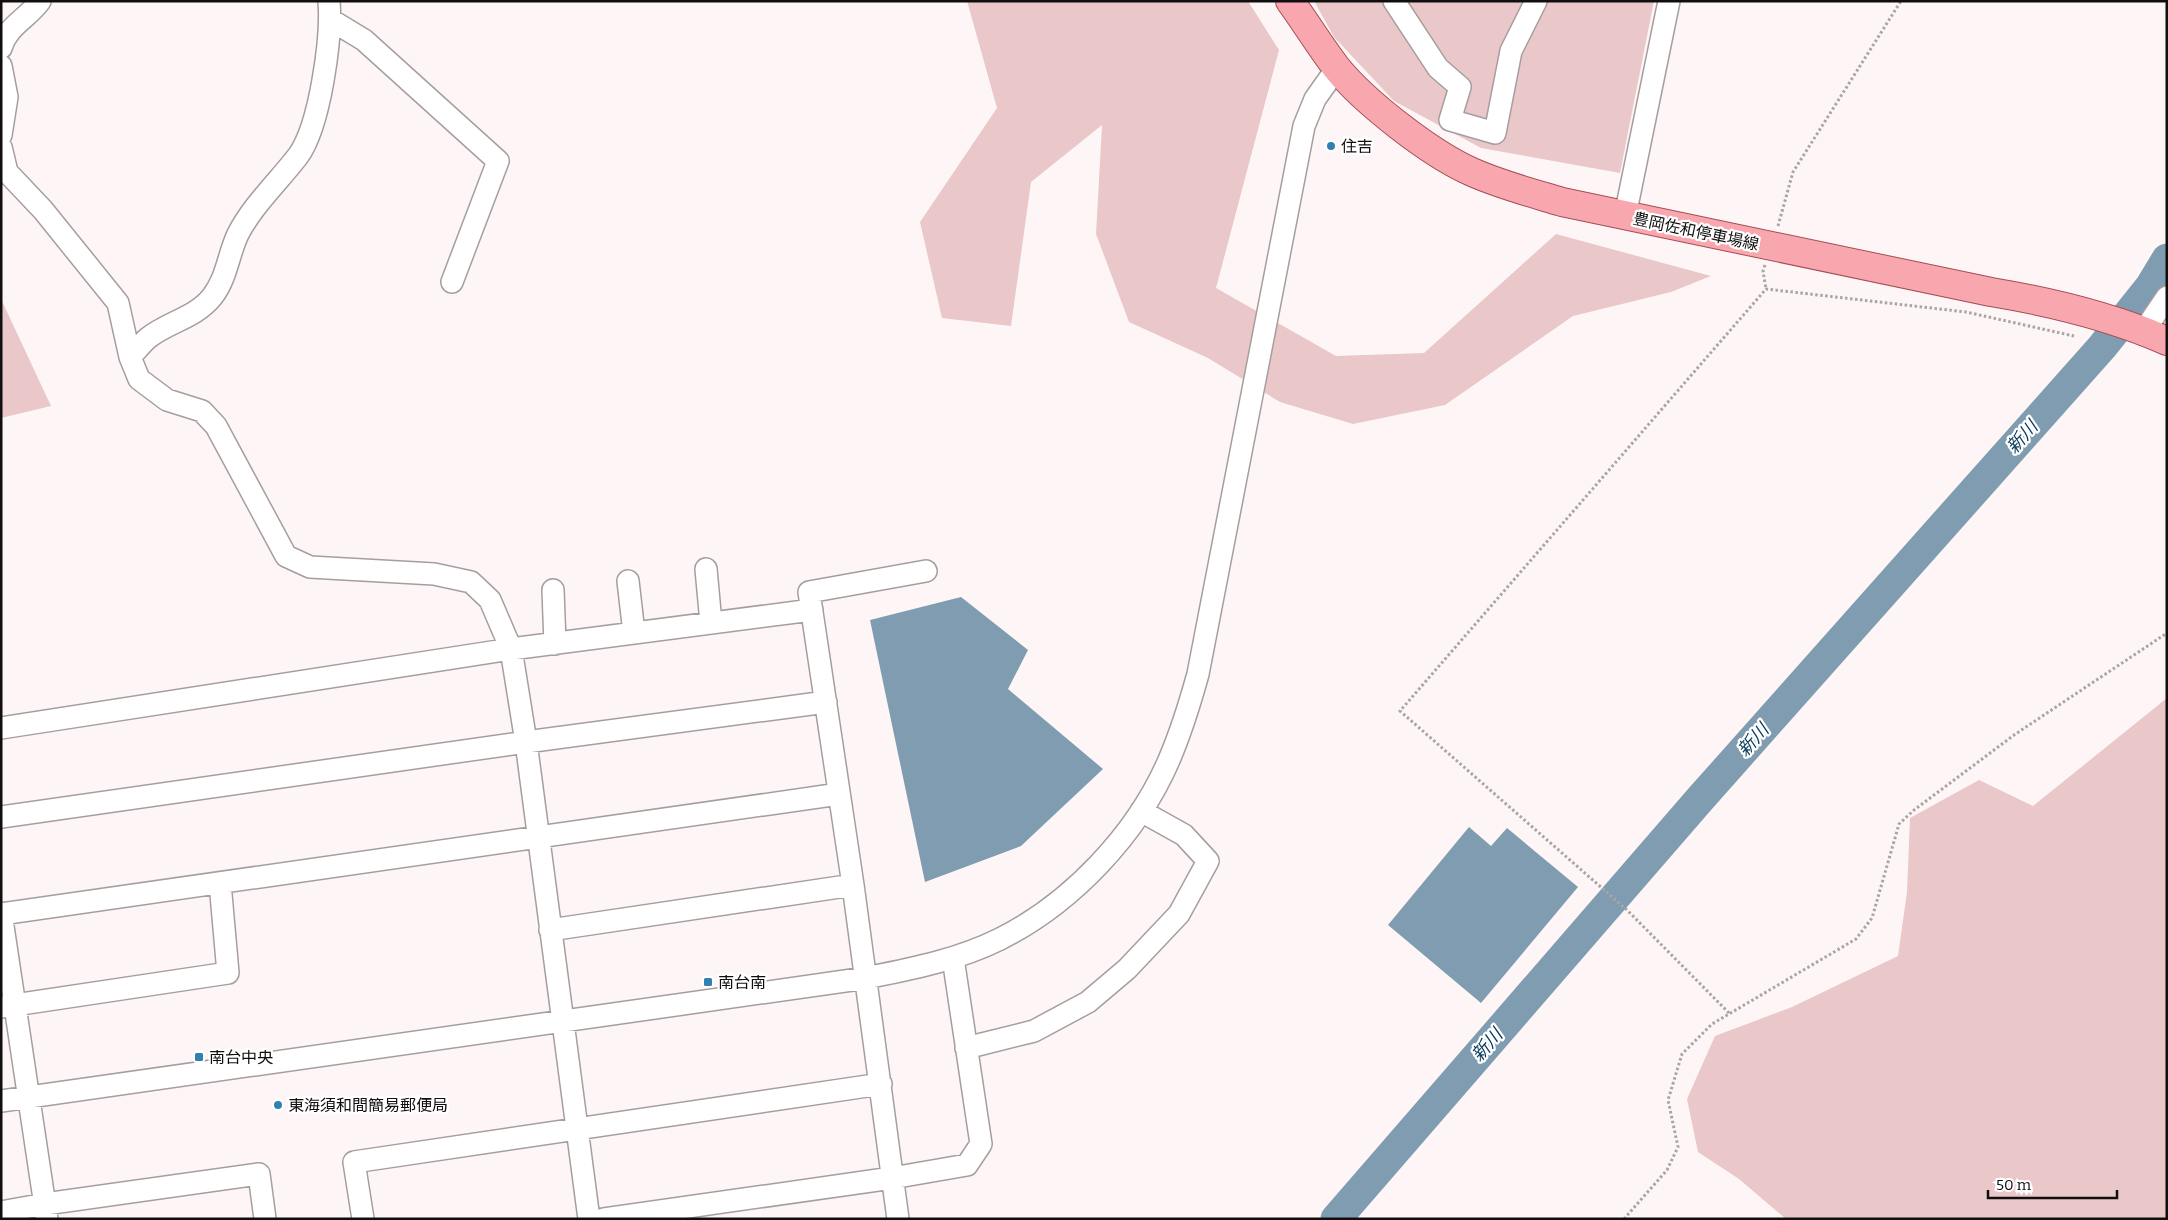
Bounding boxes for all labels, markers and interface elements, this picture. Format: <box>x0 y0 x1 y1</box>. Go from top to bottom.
place label: 住吉 <box>1341 137 1373 156</box>
marker: 住吉 <box>1325 140 1337 152</box>
street label: 豊岡佐和停車場線 <box>1631 209 1760 254</box>
water label: 新川 <box>2002 415 2044 458</box>
water label: 新川 <box>1733 718 1775 761</box>
place label: 南台南 <box>718 973 766 992</box>
marker: 南台南 <box>702 976 714 988</box>
water label: 新川 <box>1467 1023 1508 1066</box>
place label: 南台中央 <box>209 1048 273 1067</box>
marker: 南台中央 <box>193 1051 205 1063</box>
place label: 東海須和間簡易郵便局 <box>288 1096 448 1115</box>
marker: 東海須和間簡易郵便局 <box>272 1099 284 1111</box>
scale bar <box>1988 1168 2117 1200</box>
text: 50 m <box>1996 1176 2032 1194</box>

